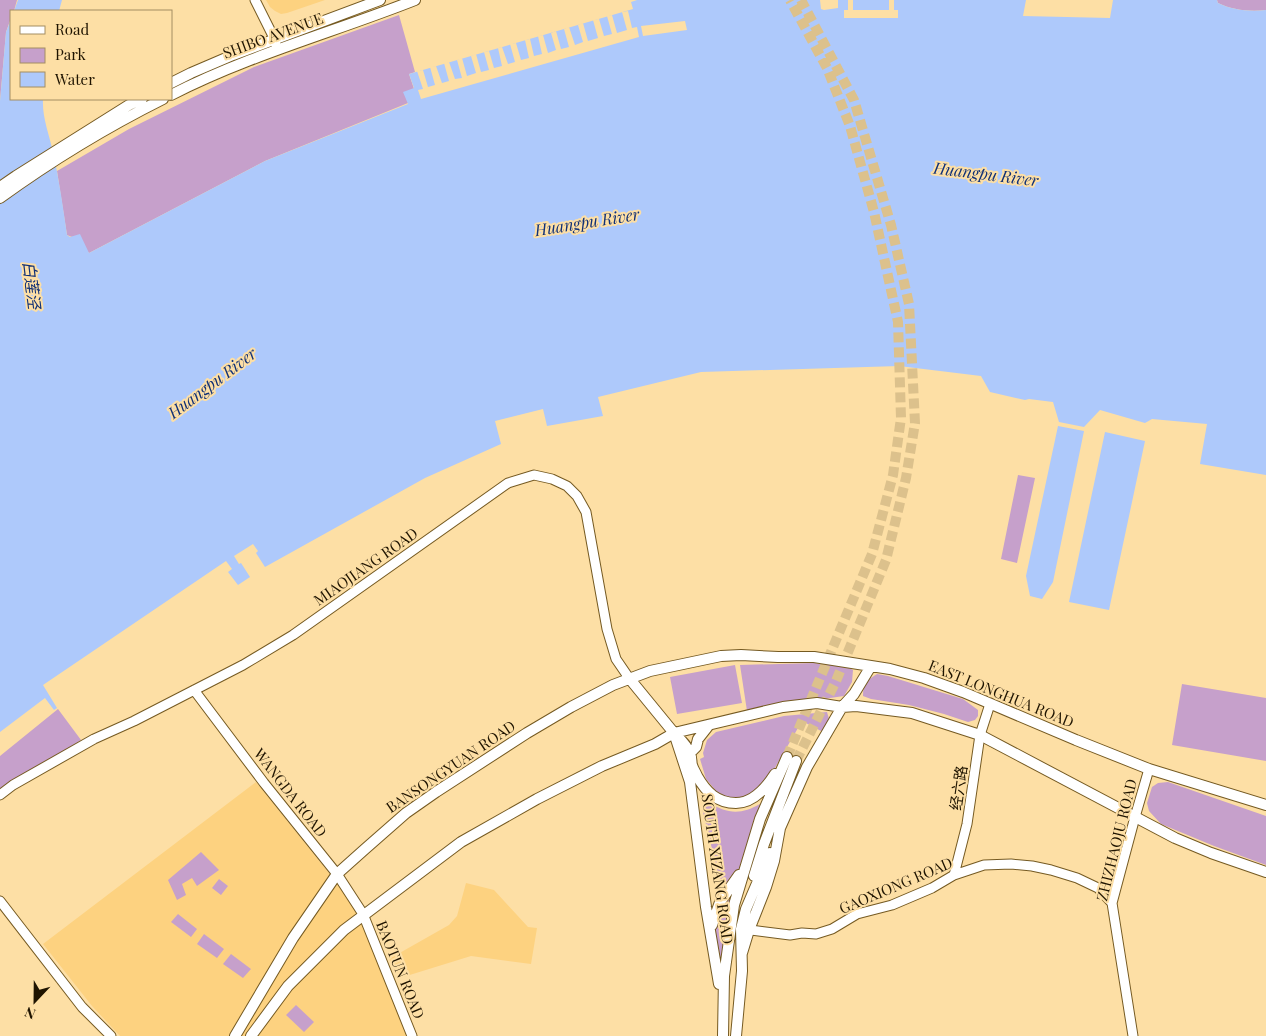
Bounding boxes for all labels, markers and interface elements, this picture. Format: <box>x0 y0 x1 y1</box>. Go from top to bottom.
street label: SHIBO AVENUE <box>220 8 326 62</box>
legend <box>10 10 172 100</box>
text: Road <box>55 19 89 39</box>
text: Park <box>55 44 87 64</box>
text: Water <box>54 69 95 89</box>
water label: Huangpu River <box>931 157 1041 190</box>
water label: Huangpu River <box>532 203 642 240</box>
water label: 白莲泾 <box>19 260 46 312</box>
water label: Huangpu River <box>162 342 261 423</box>
street label: MIAOJIANG ROAD <box>309 523 422 610</box>
street label: EAST LONGHUA ROAD <box>926 655 1077 731</box>
street label: BANSONGYUAN ROAD <box>382 715 519 817</box>
street label: WANGDA ROAD <box>249 743 332 841</box>
street label: 经六路 <box>945 764 971 812</box>
street label: ZHIZHAOJU ROAD <box>1091 776 1141 903</box>
street label: SOUTH XIZANG ROAD <box>698 792 738 945</box>
street label: GAOXIONG ROAD <box>836 852 956 918</box>
street label: BAOTUN ROAD <box>372 918 430 1022</box>
north arrow <box>10 976 60 1026</box>
text: N <box>22 1003 38 1024</box>

